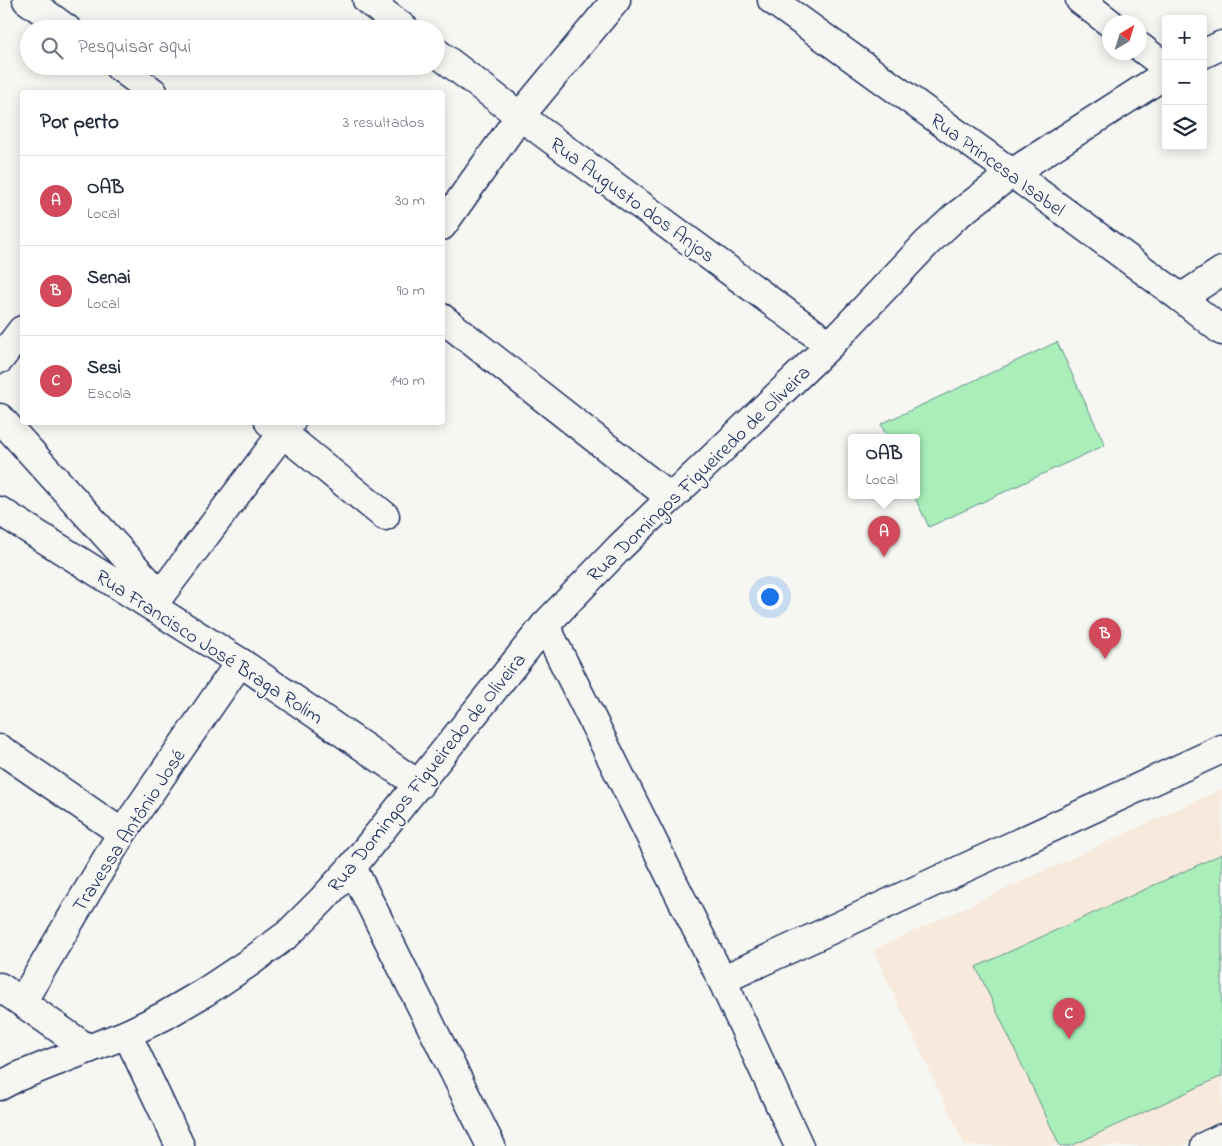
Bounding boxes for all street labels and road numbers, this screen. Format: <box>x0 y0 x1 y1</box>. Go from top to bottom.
street label: Rua Princesa Isabel <box>923 107 1070 225</box>
street label: Rua Augusto dos Anjos <box>542 131 720 272</box>
street label: Rua Domingos Figueiredo de Oliveira <box>581 360 819 591</box>
street label: Rua Francisco José Braga Rolim <box>89 563 328 734</box>
street label: Rua Domingos Figueiredo de Oliveira <box>322 647 535 900</box>
street label: Travessa Antônio José <box>66 744 194 919</box>

